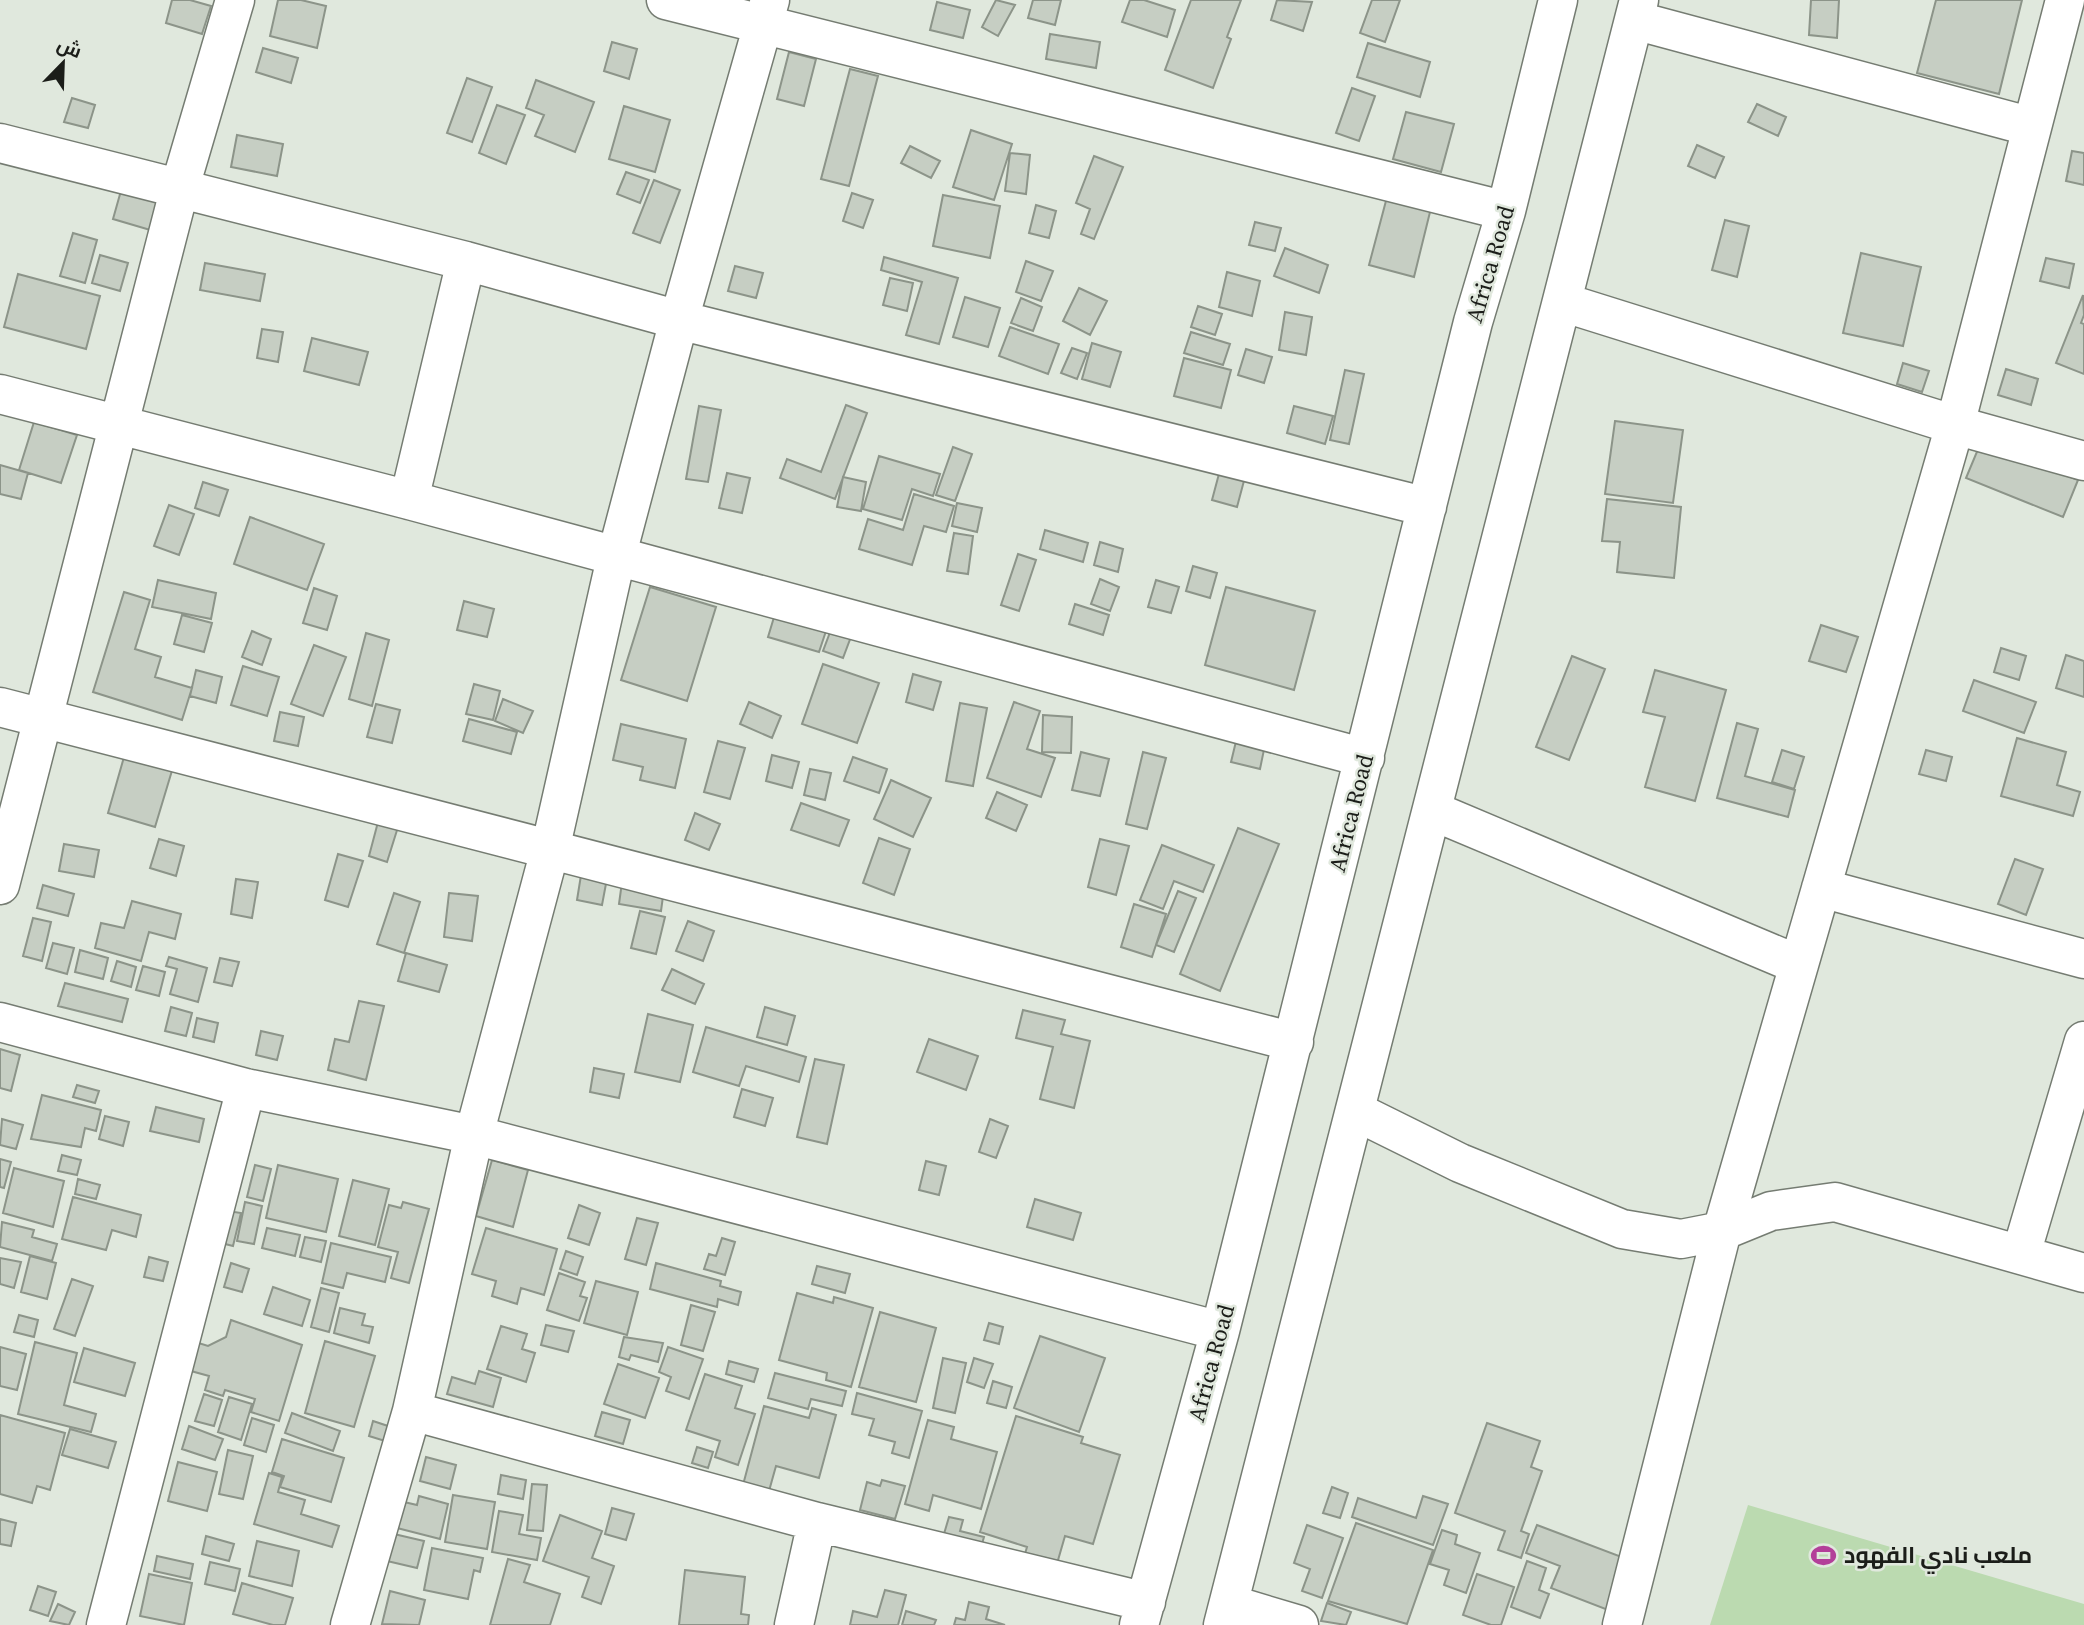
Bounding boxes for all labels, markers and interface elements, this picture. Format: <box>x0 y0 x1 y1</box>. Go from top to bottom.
north arrow <box>28 28 98 98</box>
text: ش <box>53 31 86 64</box>
street label: Africa Road <box>1458 202 1522 326</box>
street label: Africa Road <box>1321 751 1381 875</box>
street label: Africa Road <box>1180 1301 1242 1425</box>
place label: ملعب نادي الفهود <box>1844 1539 2032 1574</box>
sports icon: ملعب نادي الفهود <box>1810 1541 1838 1569</box>

